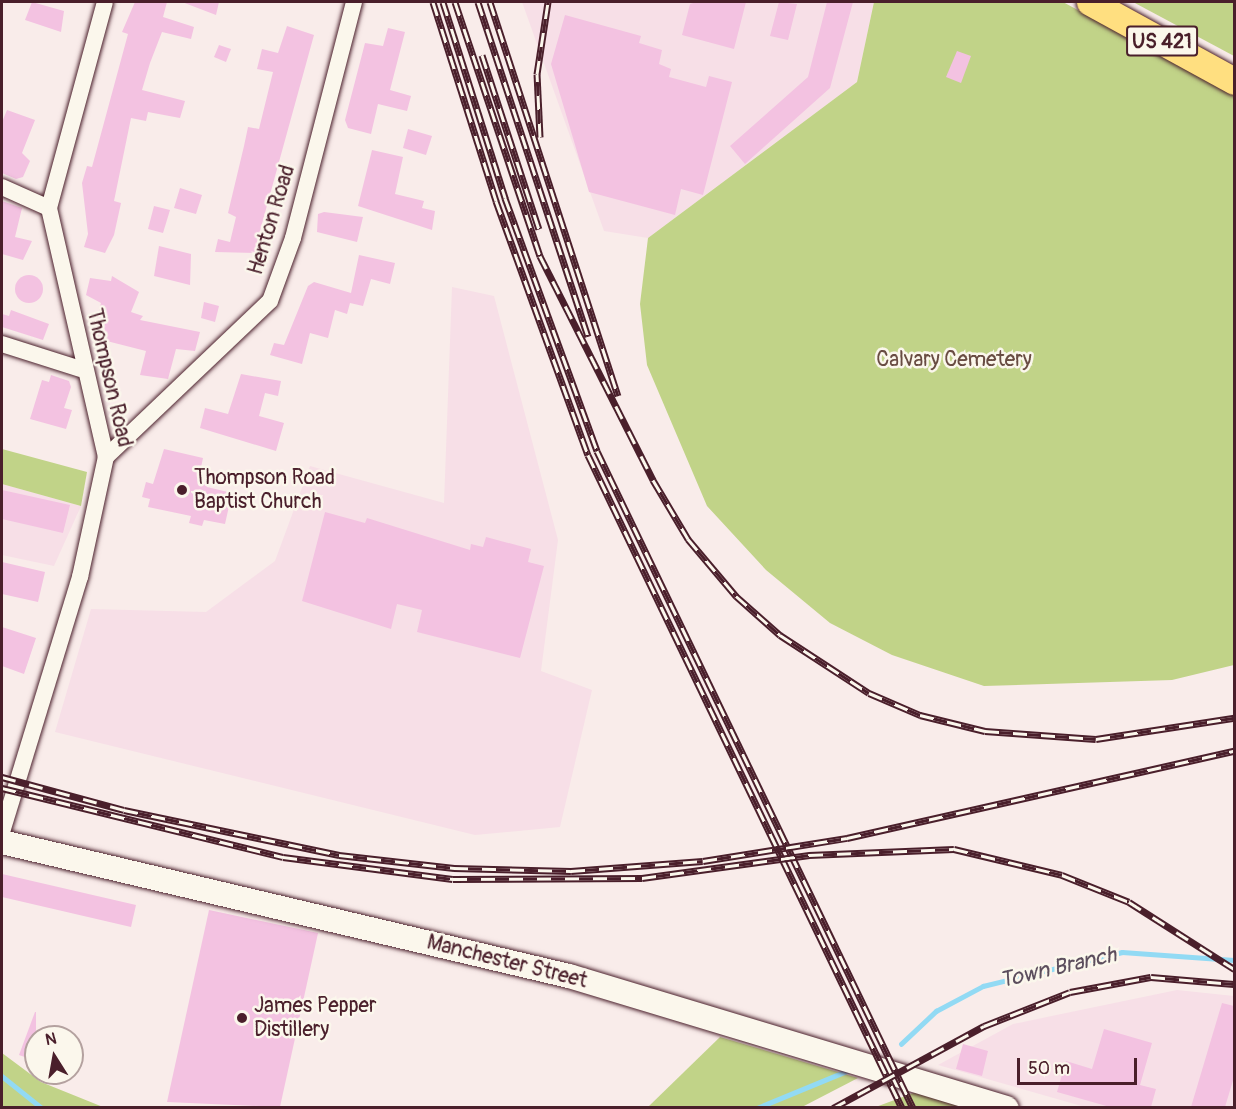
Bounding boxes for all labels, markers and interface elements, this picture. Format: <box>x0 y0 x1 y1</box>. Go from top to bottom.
road number: US 421 <box>1126 24 1198 58</box>
street label: Henton Road <box>243 162 301 278</box>
street label: Thompson Road <box>81 306 137 450</box>
park label: Calvary Cemetery <box>876 347 1032 373</box>
place label: Thompson Road Baptist Church <box>194 465 335 515</box>
marker: Thompson Road Baptist Church <box>175 483 189 497</box>
street label: Manchester Street <box>424 930 590 994</box>
water label: Town Branch <box>997 942 1119 994</box>
place label: James Pepper Distillery <box>254 993 376 1043</box>
marker: James Pepper Distillery <box>235 1011 249 1025</box>
north arrow <box>24 1025 84 1085</box>
text: N <box>44 1028 58 1050</box>
scale bar <box>1020 1046 1140 1084</box>
text: 50 m <box>1028 1057 1070 1080</box>

